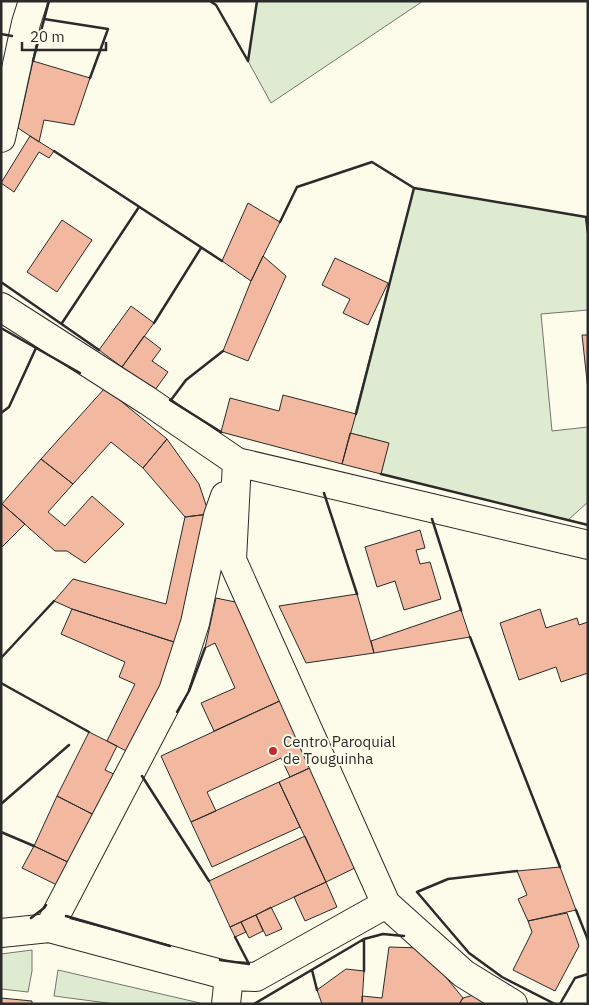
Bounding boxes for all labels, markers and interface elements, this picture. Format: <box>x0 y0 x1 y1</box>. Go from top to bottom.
scale bar <box>22 20 106 52</box>
text: 20 m <box>30 27 65 46</box>
place label: Centro Paroquial de Touguinha <box>283 732 396 768</box>
marker: Centro Paroquial de Touguinha <box>267 745 279 757</box>

